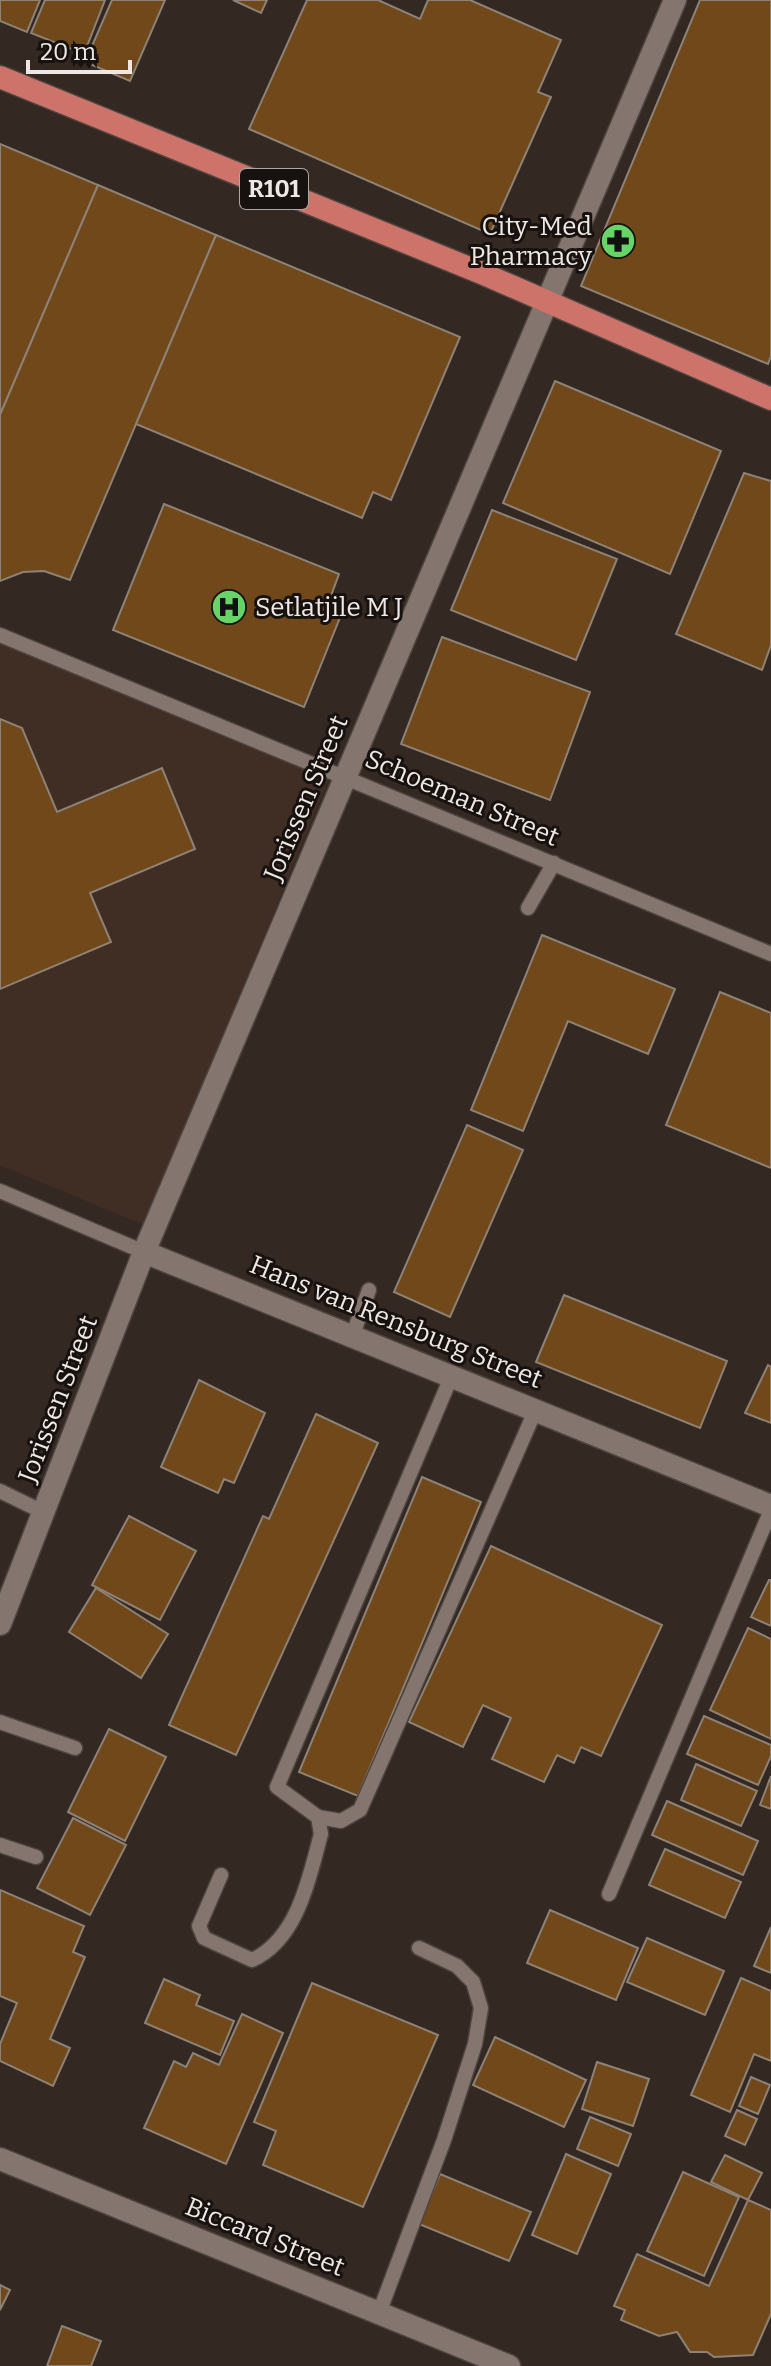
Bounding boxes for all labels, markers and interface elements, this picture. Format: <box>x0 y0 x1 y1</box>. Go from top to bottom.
scale bar <box>28 24 130 74</box>
text: 20 m <box>40 38 96 66</box>
road number: R101 <box>240 169 308 209</box>
place label: City-Med Pharmacy <box>470 211 592 272</box>
pharmacy icon: City-Med Pharmacy <box>599 222 637 260</box>
hospital icon: Setlatjile M J <box>210 588 248 626</box>
place label: Setlatjile M J <box>255 592 403 623</box>
street label: Jorissen Street <box>257 710 355 886</box>
street label: Schoeman Street <box>360 743 564 853</box>
street label: Hans van Rensburg Street <box>245 1249 547 1395</box>
street label: Jorissen Street <box>12 1311 104 1488</box>
street label: Biccard Street <box>181 2191 350 2283</box>

